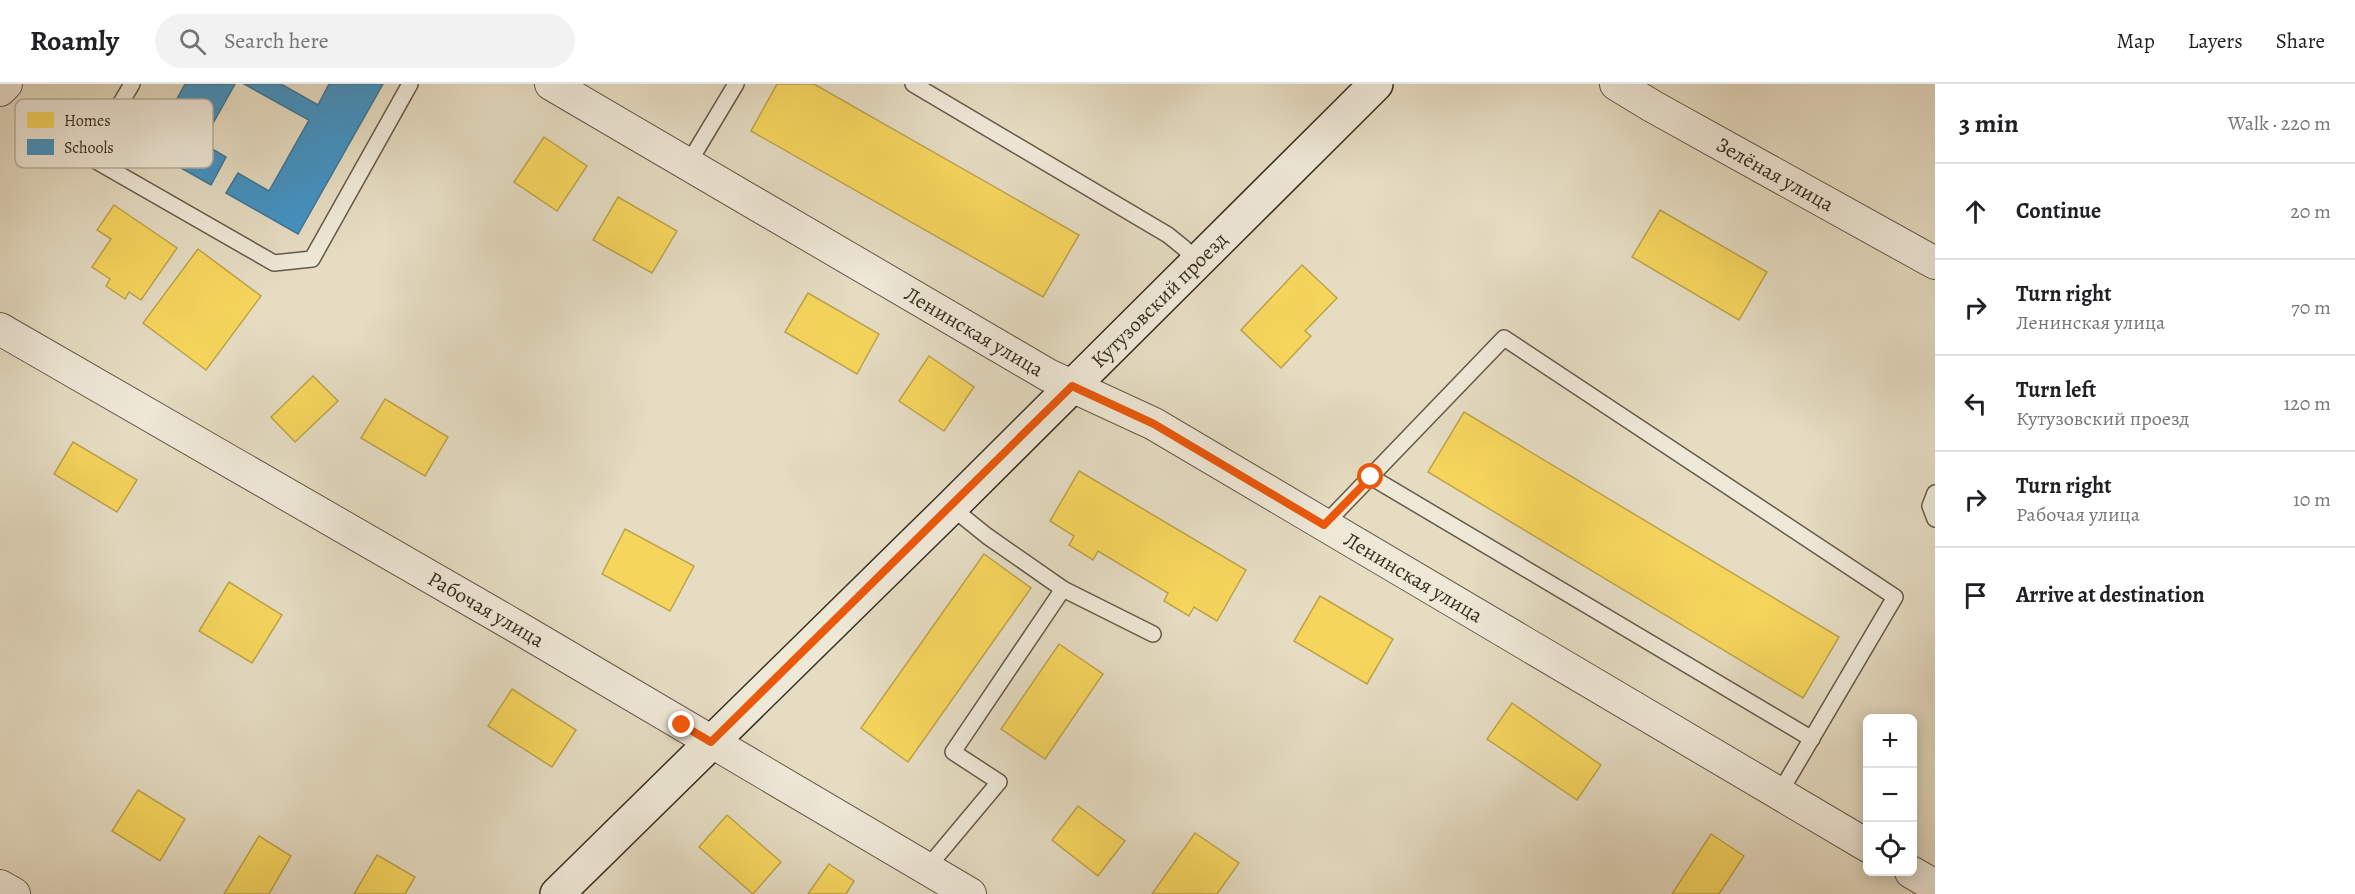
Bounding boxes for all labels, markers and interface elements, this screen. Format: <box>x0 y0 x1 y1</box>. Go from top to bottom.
search box <box>155 14 575 68</box>
text: Roamly <box>30 22 119 60</box>
icon: search <box>176 25 209 58</box>
text: Search here <box>224 26 329 56</box>
text: Map <box>2116 27 2155 55</box>
text: Layers <box>2188 27 2243 55</box>
text: Share <box>2276 27 2325 55</box>
legend <box>15 99 213 168</box>
text: 3 min <box>1959 106 2019 141</box>
text: Homes <box>64 110 111 132</box>
text: Walk · 220 m <box>2228 110 2331 137</box>
street label: Зелёная улица <box>1711 130 1839 218</box>
text: Schools <box>64 137 114 159</box>
icon: ahead <box>1959 195 1992 228</box>
text: Continue <box>2016 196 2101 226</box>
text: 20 m <box>2290 198 2331 225</box>
street label: Кутузовский проезд <box>1085 226 1234 374</box>
text: Turn right <box>2016 279 2112 309</box>
street label: Ленинская улица <box>899 280 1049 383</box>
icon: right <box>1959 291 1992 324</box>
text: 70 m <box>2291 294 2331 321</box>
text: Ленинская улица <box>2016 309 2165 336</box>
text: Turn left <box>2016 375 2096 405</box>
icon: left <box>1959 387 1992 420</box>
text: 120 m <box>2283 390 2331 417</box>
text: Кутузовский проезд <box>2016 405 2189 432</box>
route start <box>1357 463 1383 489</box>
text: Turn right <box>2016 471 2112 501</box>
icon: right <box>1959 483 1992 516</box>
text: 10 m <box>2293 486 2331 513</box>
text: Рабочая улица <box>2016 501 2140 528</box>
street label: Ленинская улица <box>1339 525 1488 629</box>
street label: Рабочая улица <box>423 565 550 654</box>
icon: arrive <box>1959 579 1992 612</box>
text: Arrive at destination <box>2016 580 2205 610</box>
route end <box>668 711 694 737</box>
map controls <box>1863 714 1917 876</box>
button: + <box>1863 714 1917 768</box>
button: − <box>1863 768 1917 822</box>
button: locate <box>1863 822 1917 876</box>

